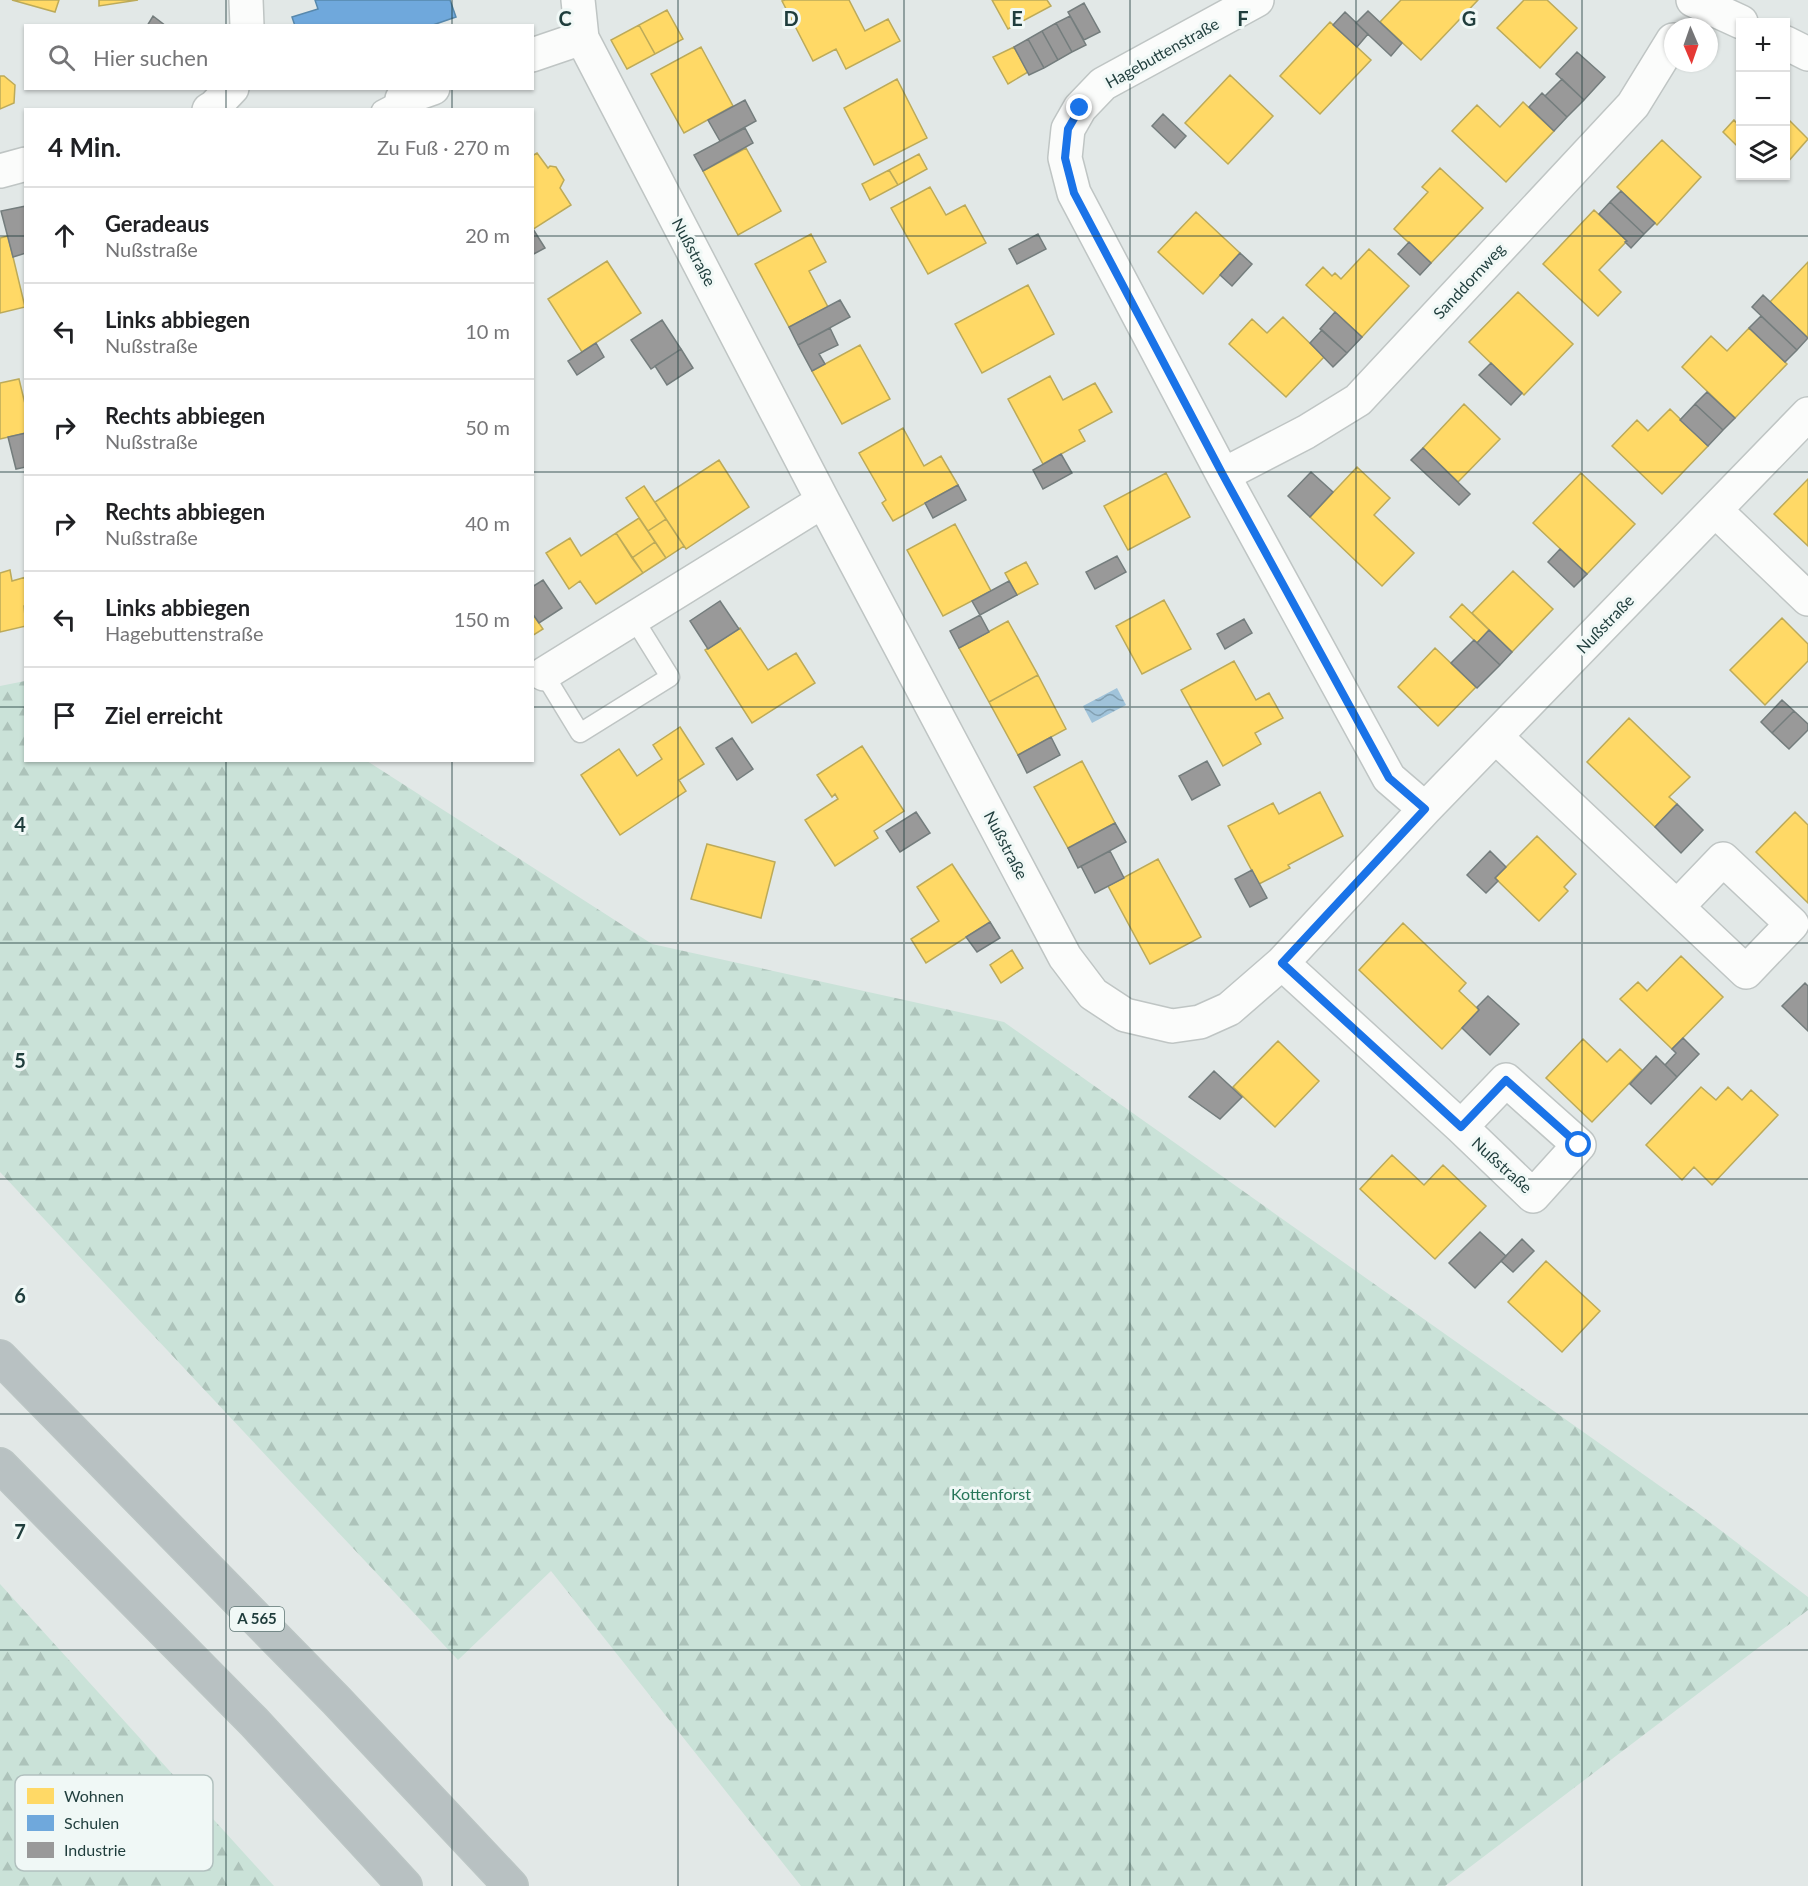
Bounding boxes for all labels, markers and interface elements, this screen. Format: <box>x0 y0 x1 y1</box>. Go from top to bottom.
text: C <box>558 6 572 30</box>
text: D <box>783 6 799 30</box>
text: E <box>1011 6 1023 30</box>
text: F <box>1237 6 1249 30</box>
text: G <box>1462 6 1476 30</box>
street label: Hagebuttenstraße <box>1102 14 1222 92</box>
north arrow <box>1664 18 1718 72</box>
map controls <box>1736 18 1790 180</box>
button: + <box>1736 18 1790 72</box>
search box <box>24 24 534 90</box>
icon: search <box>45 41 78 74</box>
text: Hier suchen <box>93 44 208 71</box>
button: − <box>1736 72 1790 126</box>
route end <box>1066 94 1092 120</box>
button: layers <box>1736 126 1790 180</box>
text: 4 Min. <box>48 131 121 163</box>
text: Zu Fuß · 270 m <box>377 135 510 159</box>
text: Geradeaus <box>105 210 209 237</box>
street label: Nußstraße <box>669 215 720 289</box>
icon: ahead <box>48 219 81 252</box>
text: 20 m <box>465 223 510 247</box>
text: Nußstraße <box>105 237 198 261</box>
street label: Sanddornweg <box>1429 239 1508 322</box>
text: Links abbiegen <box>105 306 250 333</box>
icon: left <box>48 315 81 348</box>
text: 10 m <box>465 319 510 343</box>
text: Nußstraße <box>105 333 198 357</box>
text: Rechts abbiegen <box>105 402 265 429</box>
icon: right <box>48 411 81 444</box>
text: 50 m <box>465 415 510 439</box>
text: Nußstraße <box>105 429 198 453</box>
text: Rechts abbiegen <box>105 498 265 525</box>
icon: right <box>48 507 81 540</box>
text: 40 m <box>465 511 510 535</box>
text: Nußstraße <box>105 525 198 549</box>
street label: Nußstraße <box>1572 590 1637 657</box>
text: Links abbiegen <box>105 594 250 621</box>
icon: left <box>48 603 81 636</box>
text: 150 m <box>454 607 510 631</box>
text: Hagebuttenstraße <box>105 621 263 645</box>
icon: arrive <box>48 699 81 732</box>
text: Ziel erreicht <box>105 702 223 729</box>
street label: Nußstraße <box>981 808 1032 882</box>
text: 4 <box>14 812 26 836</box>
text: 5 <box>14 1048 26 1072</box>
route start <box>1565 1131 1591 1157</box>
street label: Nußstraße <box>1468 1133 1536 1197</box>
text: 6 <box>14 1283 26 1307</box>
park label: Kottenforst <box>951 1484 1031 1503</box>
text: 7 <box>14 1519 26 1543</box>
road number: A 565 <box>230 1607 284 1631</box>
legend <box>15 1775 213 1871</box>
text: Wohnen <box>64 1786 124 1805</box>
text: Schulen <box>64 1813 119 1832</box>
text: Industrie <box>64 1840 126 1859</box>

